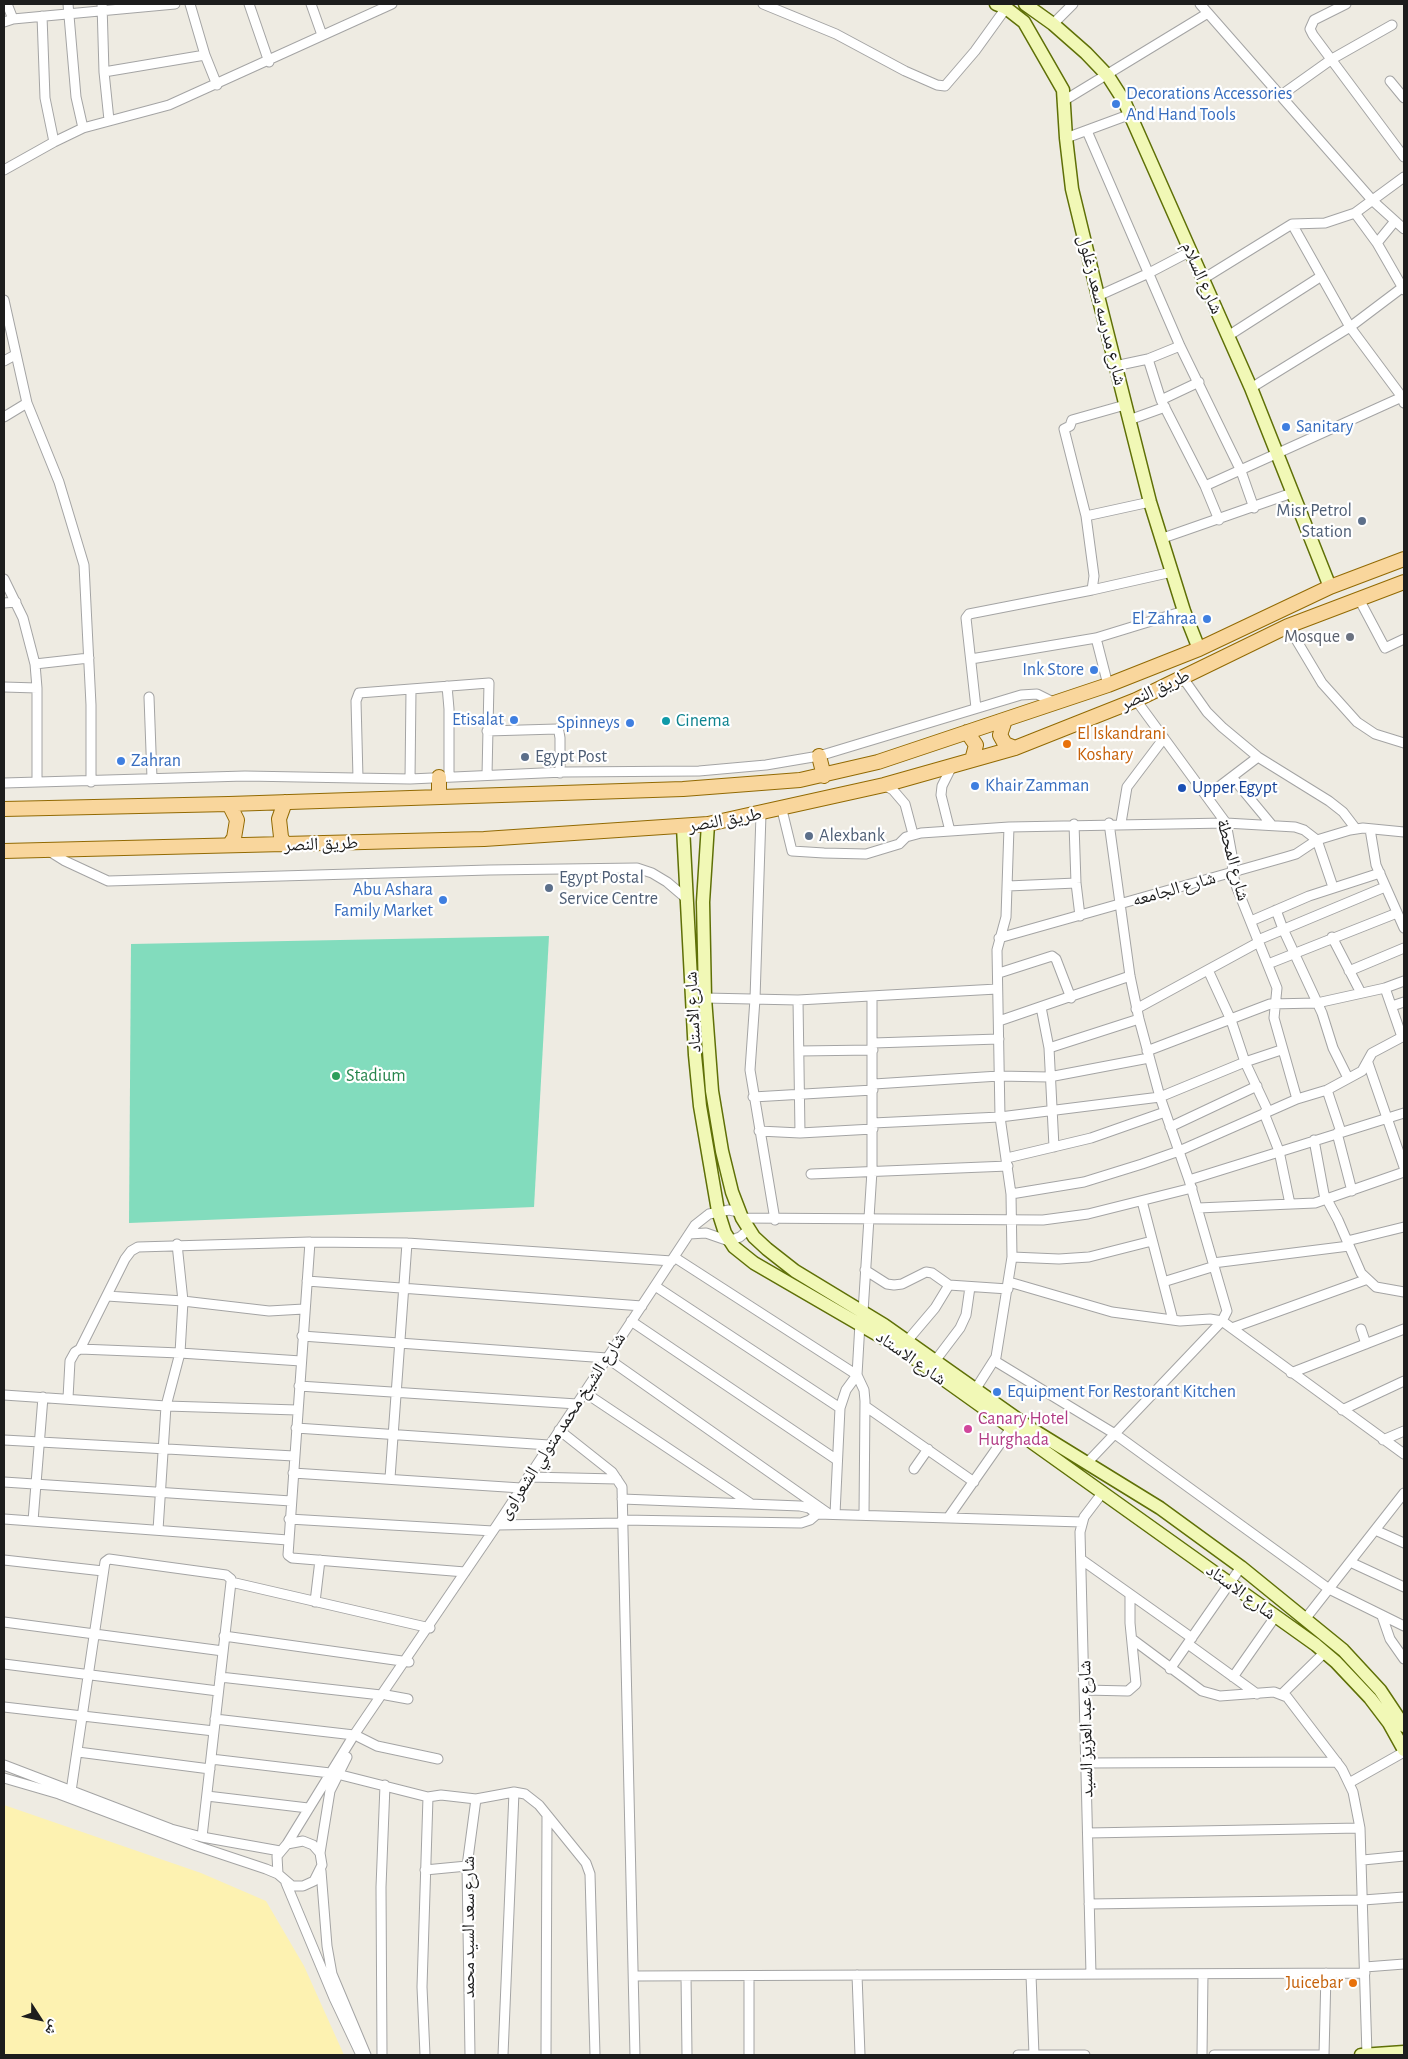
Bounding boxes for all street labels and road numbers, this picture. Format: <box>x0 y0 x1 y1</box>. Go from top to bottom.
street label: شارع مدرسه سعد زغلول <box>1073 233 1131 387</box>
street label: شارع السلام <box>1176 238 1228 318</box>
street label: طريق النصر <box>1117 664 1193 716</box>
street label: طريق النصر <box>686 803 764 837</box>
street label: شارع المحطة <box>1212 817 1254 903</box>
street label: طريق النصر <box>283 832 359 856</box>
street label: شارع الجامعه <box>1130 867 1218 911</box>
street label: شارع الاستاد <box>680 971 706 1053</box>
street label: شارع الاستاد <box>872 1326 950 1390</box>
street label: شارع الشيخ محمد متولي الشعراوى <box>493 1328 631 1524</box>
street label: شارع الاستاد <box>1202 1559 1280 1625</box>
street label: شارع عبد العزيز السيد <box>1074 1660 1098 1798</box>
street label: شارع سعد السيد محمد <box>458 1856 480 1998</box>

